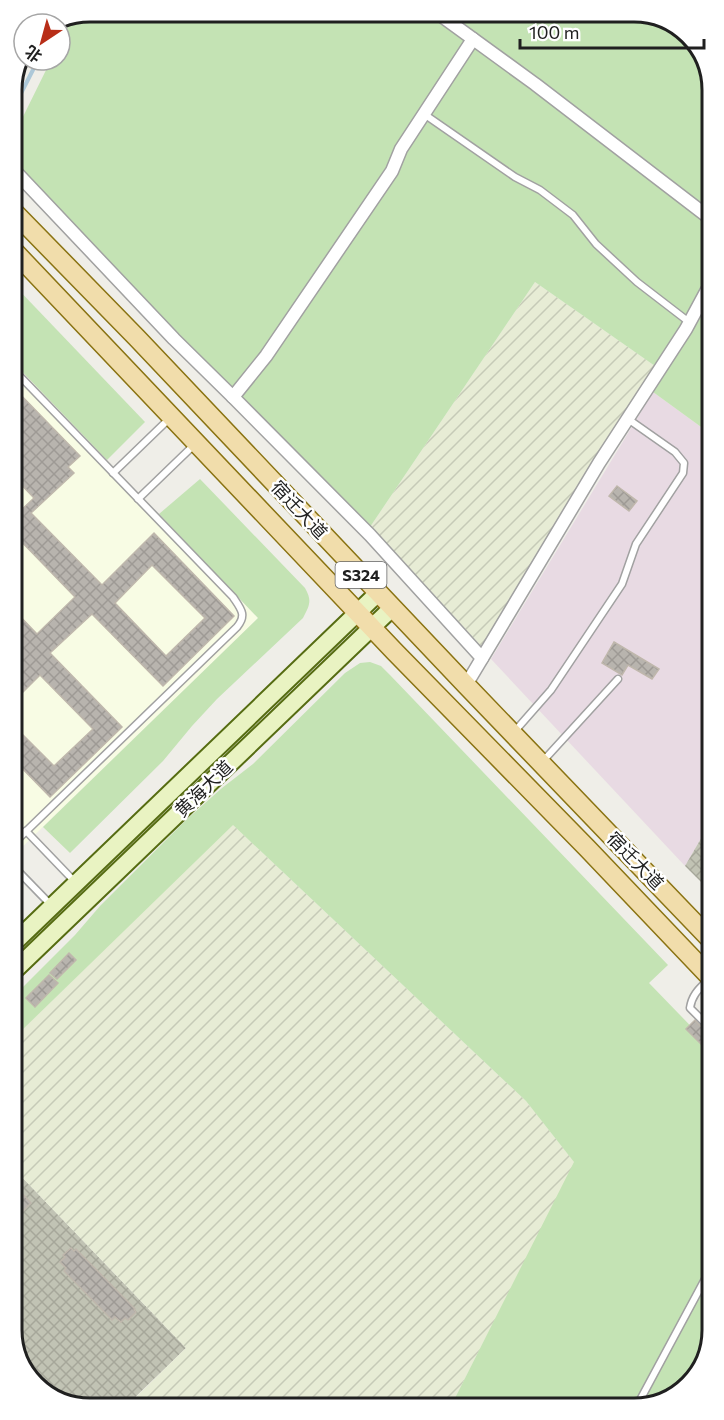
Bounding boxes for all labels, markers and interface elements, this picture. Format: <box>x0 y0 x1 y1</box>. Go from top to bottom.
north arrow <box>12 12 72 72</box>
scale bar <box>520 12 704 50</box>
text: 100 m <box>529 21 579 43</box>
text: 北 <box>21 42 45 67</box>
street label: 宿迁大道 <box>267 475 332 543</box>
road number: S324 <box>336 562 386 588</box>
street label: 黄海大道 <box>170 755 237 821</box>
street label: 宿迁大道 <box>603 827 669 894</box>

